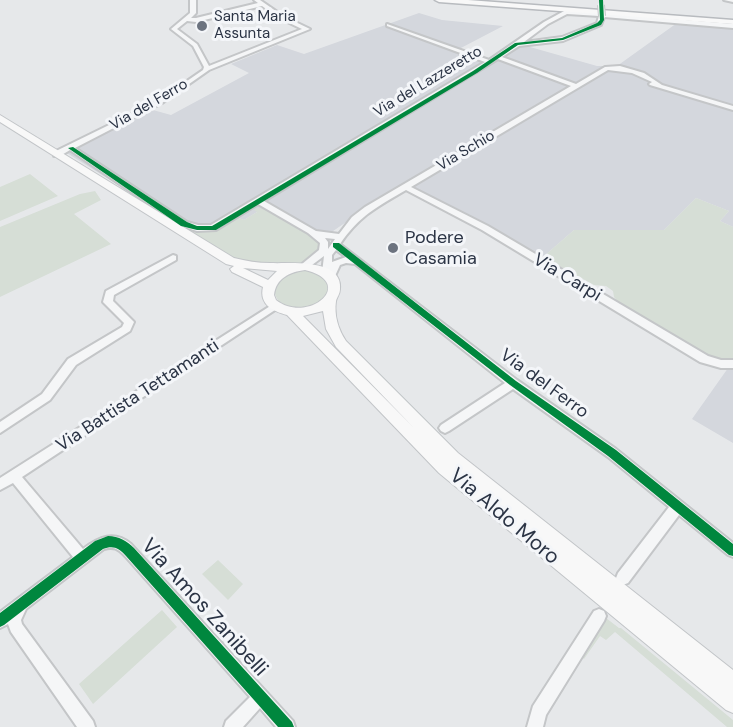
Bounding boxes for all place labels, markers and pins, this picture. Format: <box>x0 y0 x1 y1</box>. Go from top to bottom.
place label: Santa Maria Assunta <box>214 8 296 43</box>
marker: Santa Maria Assunta <box>195 19 209 33</box>
place label: Podere Casamia <box>405 227 477 270</box>
marker: Podere Casamia <box>386 241 400 255</box>

